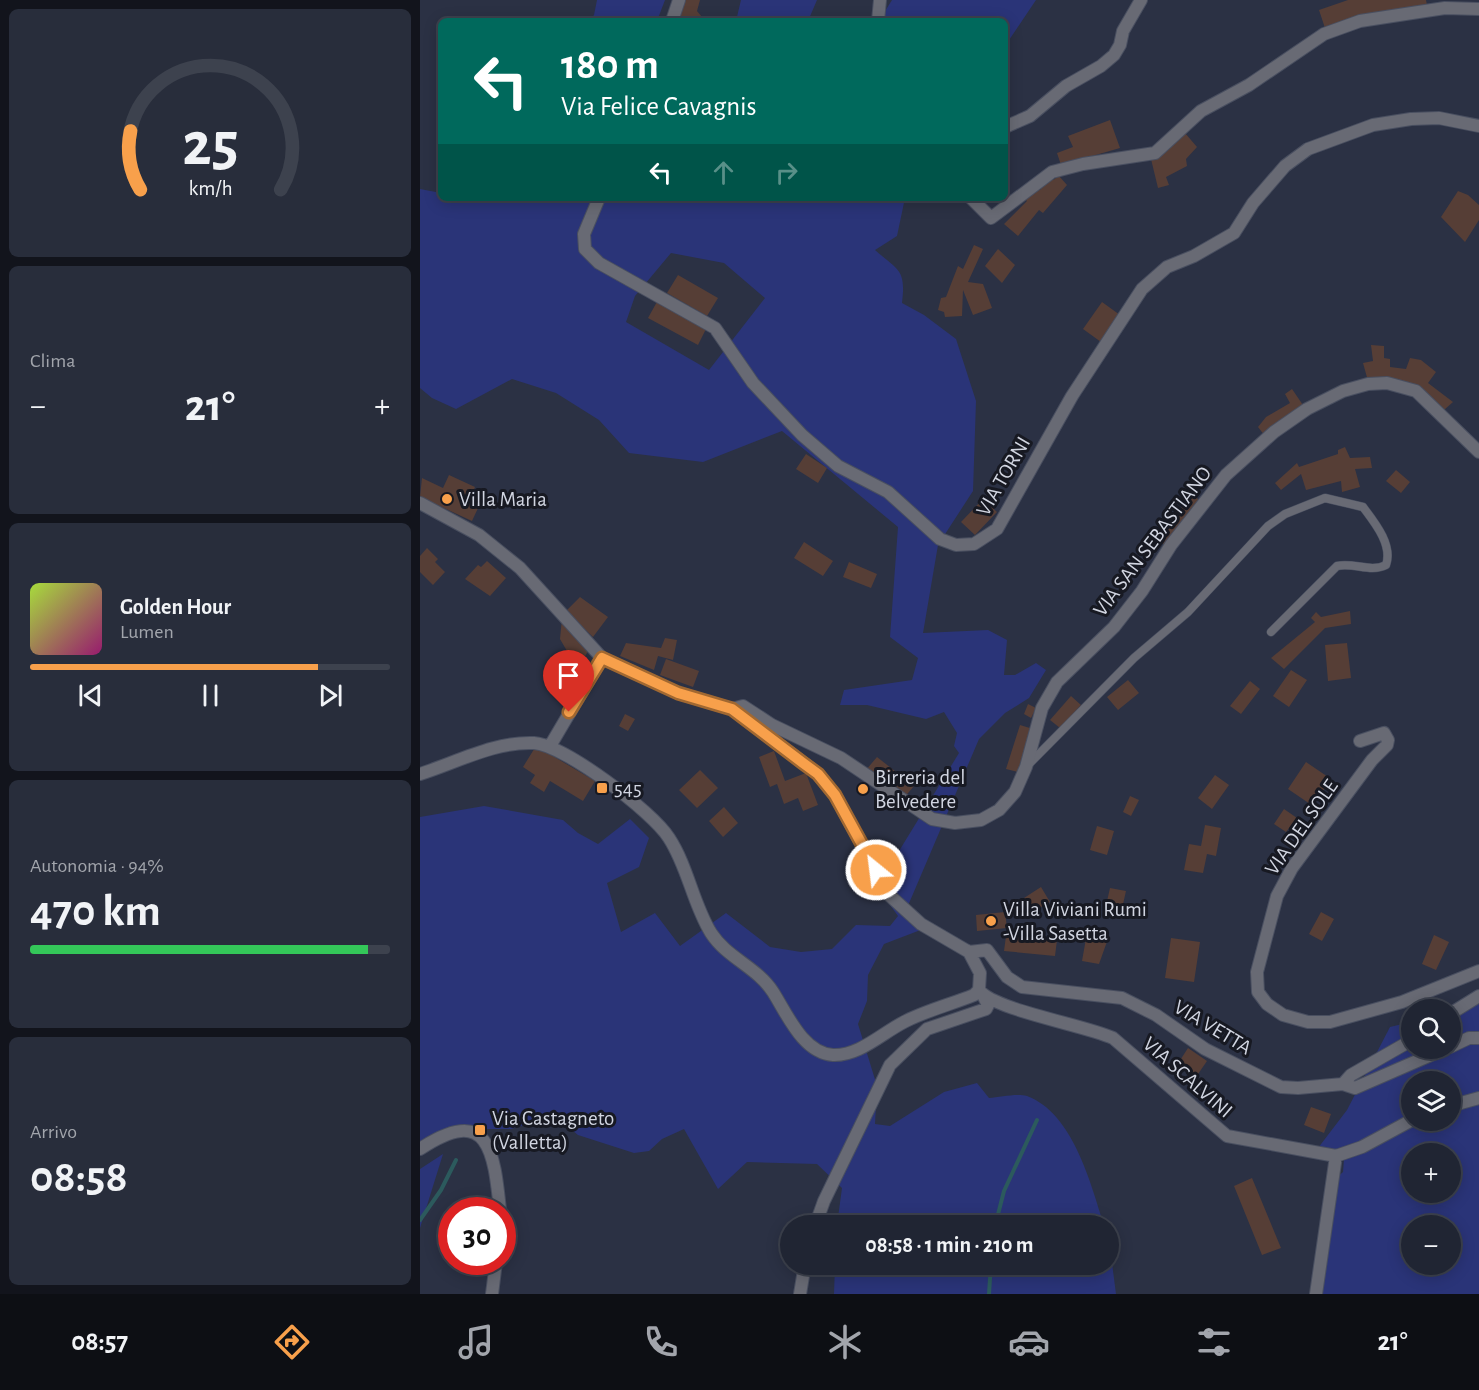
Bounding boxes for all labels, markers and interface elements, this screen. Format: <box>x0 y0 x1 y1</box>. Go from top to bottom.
icon: left <box>462 42 540 120</box>
text: 180 m <box>561 44 659 86</box>
text: Via Felice Cavagnis <box>561 93 757 120</box>
text: 25 <box>182 114 238 176</box>
icon: left <box>644 156 677 189</box>
icon: ahead <box>707 156 740 189</box>
icon: right <box>770 156 803 189</box>
text: km/h <box>188 178 232 199</box>
text: Clima <box>30 351 75 371</box>
text: 21° <box>185 384 235 429</box>
text: − <box>30 390 46 423</box>
text: + <box>374 390 390 423</box>
street label: VIA TORNI <box>972 433 1034 519</box>
street label: VIA SAN SEBASTIANO <box>1089 463 1215 620</box>
place label: Villa Maria <box>459 489 547 510</box>
marker: Villa Maria <box>440 492 454 506</box>
text: Golden Hour <box>120 596 231 618</box>
text: Lumen <box>120 622 174 642</box>
pin <box>543 650 594 712</box>
icon: arrive <box>552 659 585 692</box>
icon: previous <box>74 679 107 712</box>
icon: pause <box>194 679 227 712</box>
icon: next <box>314 679 347 712</box>
place label: Birreria del Belvedere <box>875 767 965 812</box>
street label: VIA DEL SOLE <box>1261 776 1342 879</box>
place label: 545 <box>614 778 642 799</box>
marker: 545 <box>595 781 609 795</box>
marker: Birreria del Belvedere <box>856 782 870 796</box>
position arrow <box>844 838 908 902</box>
text: Autonomia · 94% <box>30 856 164 876</box>
text: 470 km <box>30 889 161 934</box>
place label: Villa Viviani Rumi -Villa Sasetta <box>1003 899 1147 944</box>
marker: Villa Viviani Rumi -Villa Sasetta <box>984 914 998 928</box>
street label: VIA VETTA <box>1170 996 1255 1059</box>
map controls <box>1401 999 1461 1275</box>
button: search <box>1401 999 1461 1059</box>
street label: VIA SCALVINI <box>1139 1033 1237 1122</box>
button: layers <box>1401 1071 1461 1131</box>
place label: Via Castagneto (Valletta) <box>492 1108 614 1153</box>
text: Arrivo <box>30 1122 77 1142</box>
marker: Via Castagneto (Valletta) <box>473 1123 487 1137</box>
button: + <box>1401 1143 1461 1203</box>
text: 08:58 <box>30 1155 128 1200</box>
speed limit sign: 30 <box>438 1197 516 1275</box>
button: − <box>1401 1215 1461 1275</box>
text: 08:58 · 1 min · 210 m <box>865 1234 1034 1256</box>
icon: directions <box>271 1321 313 1363</box>
icon: music <box>455 1321 497 1363</box>
icon: phone <box>640 1321 682 1363</box>
icon: climate <box>824 1321 866 1363</box>
icon: car <box>1008 1321 1050 1363</box>
icon: filters <box>1193 1321 1235 1363</box>
text: 08:57 <box>71 1328 128 1355</box>
text: 21° <box>1377 1328 1408 1355</box>

